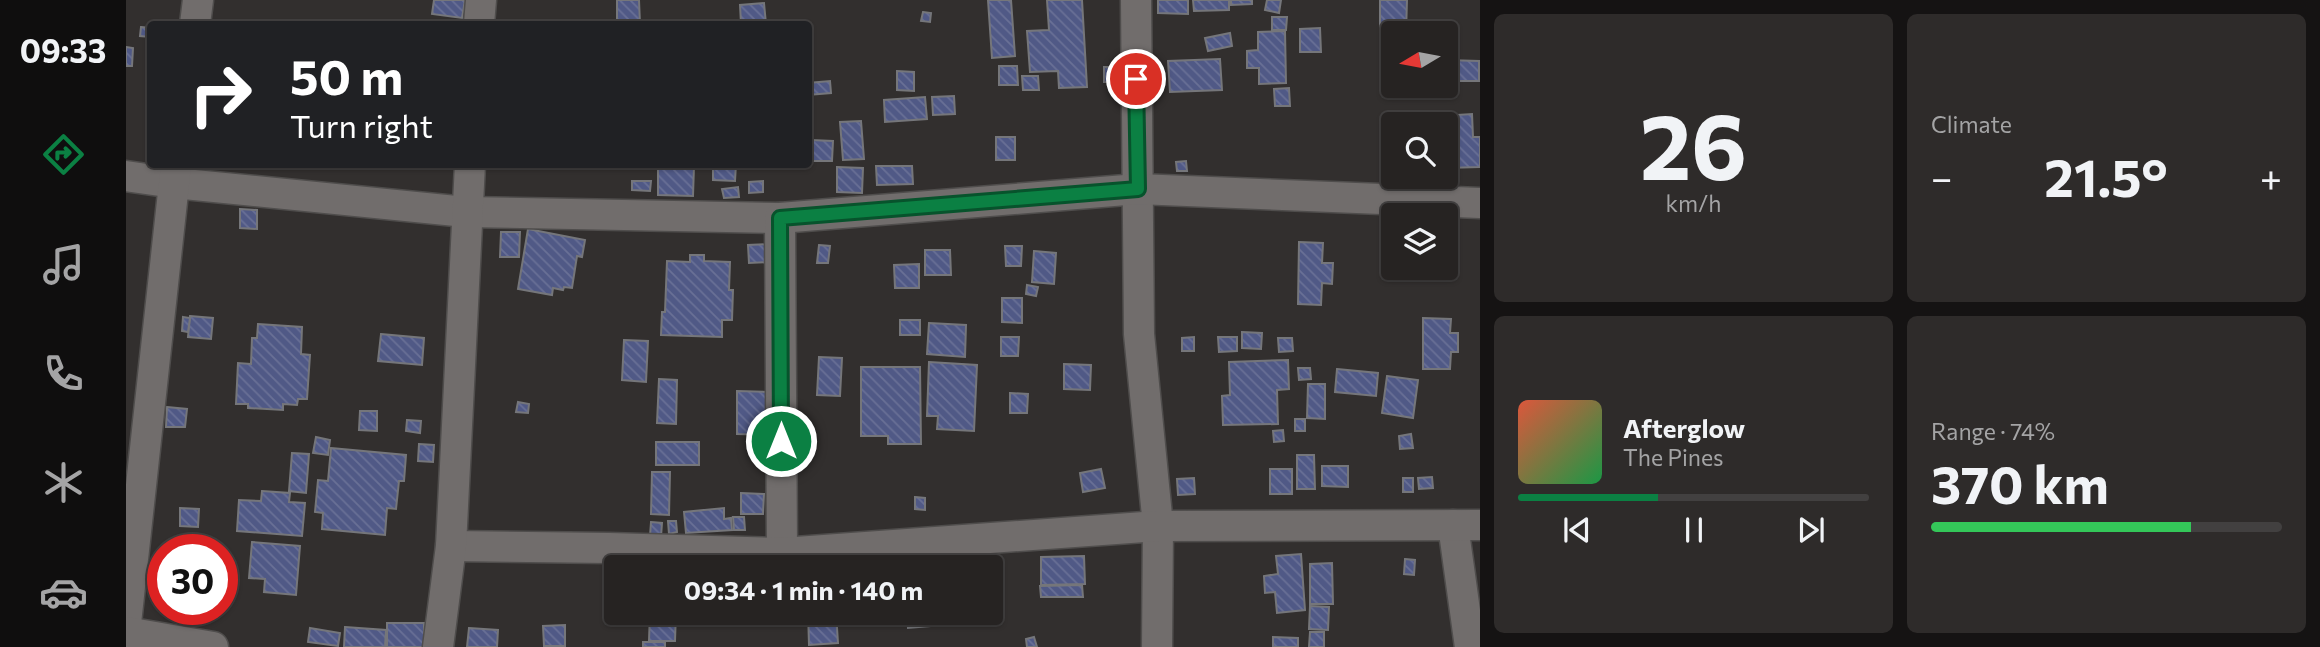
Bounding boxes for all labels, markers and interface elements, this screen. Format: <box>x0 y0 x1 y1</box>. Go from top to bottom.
north arrow <box>1381 21 1458 98</box>
map controls <box>1381 21 1458 280</box>
text: 09:33 <box>20 30 106 70</box>
text: 50 m <box>290 45 403 105</box>
icon: right <box>175 49 266 140</box>
pin <box>1106 49 1166 109</box>
icon: arrive <box>1117 60 1155 98</box>
text: 26 <box>1640 87 1747 199</box>
text: Turn right <box>290 105 433 145</box>
text: Climate <box>1931 110 2012 138</box>
button: search <box>1381 112 1458 189</box>
icon: directions <box>39 130 88 179</box>
text: 21.5° <box>2044 144 2168 208</box>
text: − <box>1931 153 1953 200</box>
text: + <box>2260 153 2282 200</box>
text: km/h <box>1666 189 1721 217</box>
button: layers <box>1381 203 1458 280</box>
icon: music <box>39 240 88 289</box>
icon: phone <box>39 349 88 398</box>
position arrow <box>744 404 818 478</box>
text: Afterglow <box>1623 412 1745 443</box>
text: Range · 74% <box>1931 417 2055 445</box>
text: The Pines <box>1623 443 1724 471</box>
text: 370 km <box>1931 451 2109 515</box>
icon: climate <box>39 458 88 507</box>
icon: previous <box>1558 511 1596 549</box>
icon: pause <box>1675 511 1713 549</box>
icon: next <box>1792 511 1830 549</box>
speed limit sign: 30 <box>147 534 238 625</box>
icon: car <box>39 568 88 617</box>
text: 09:34 · 1 min · 140 m <box>684 574 923 605</box>

